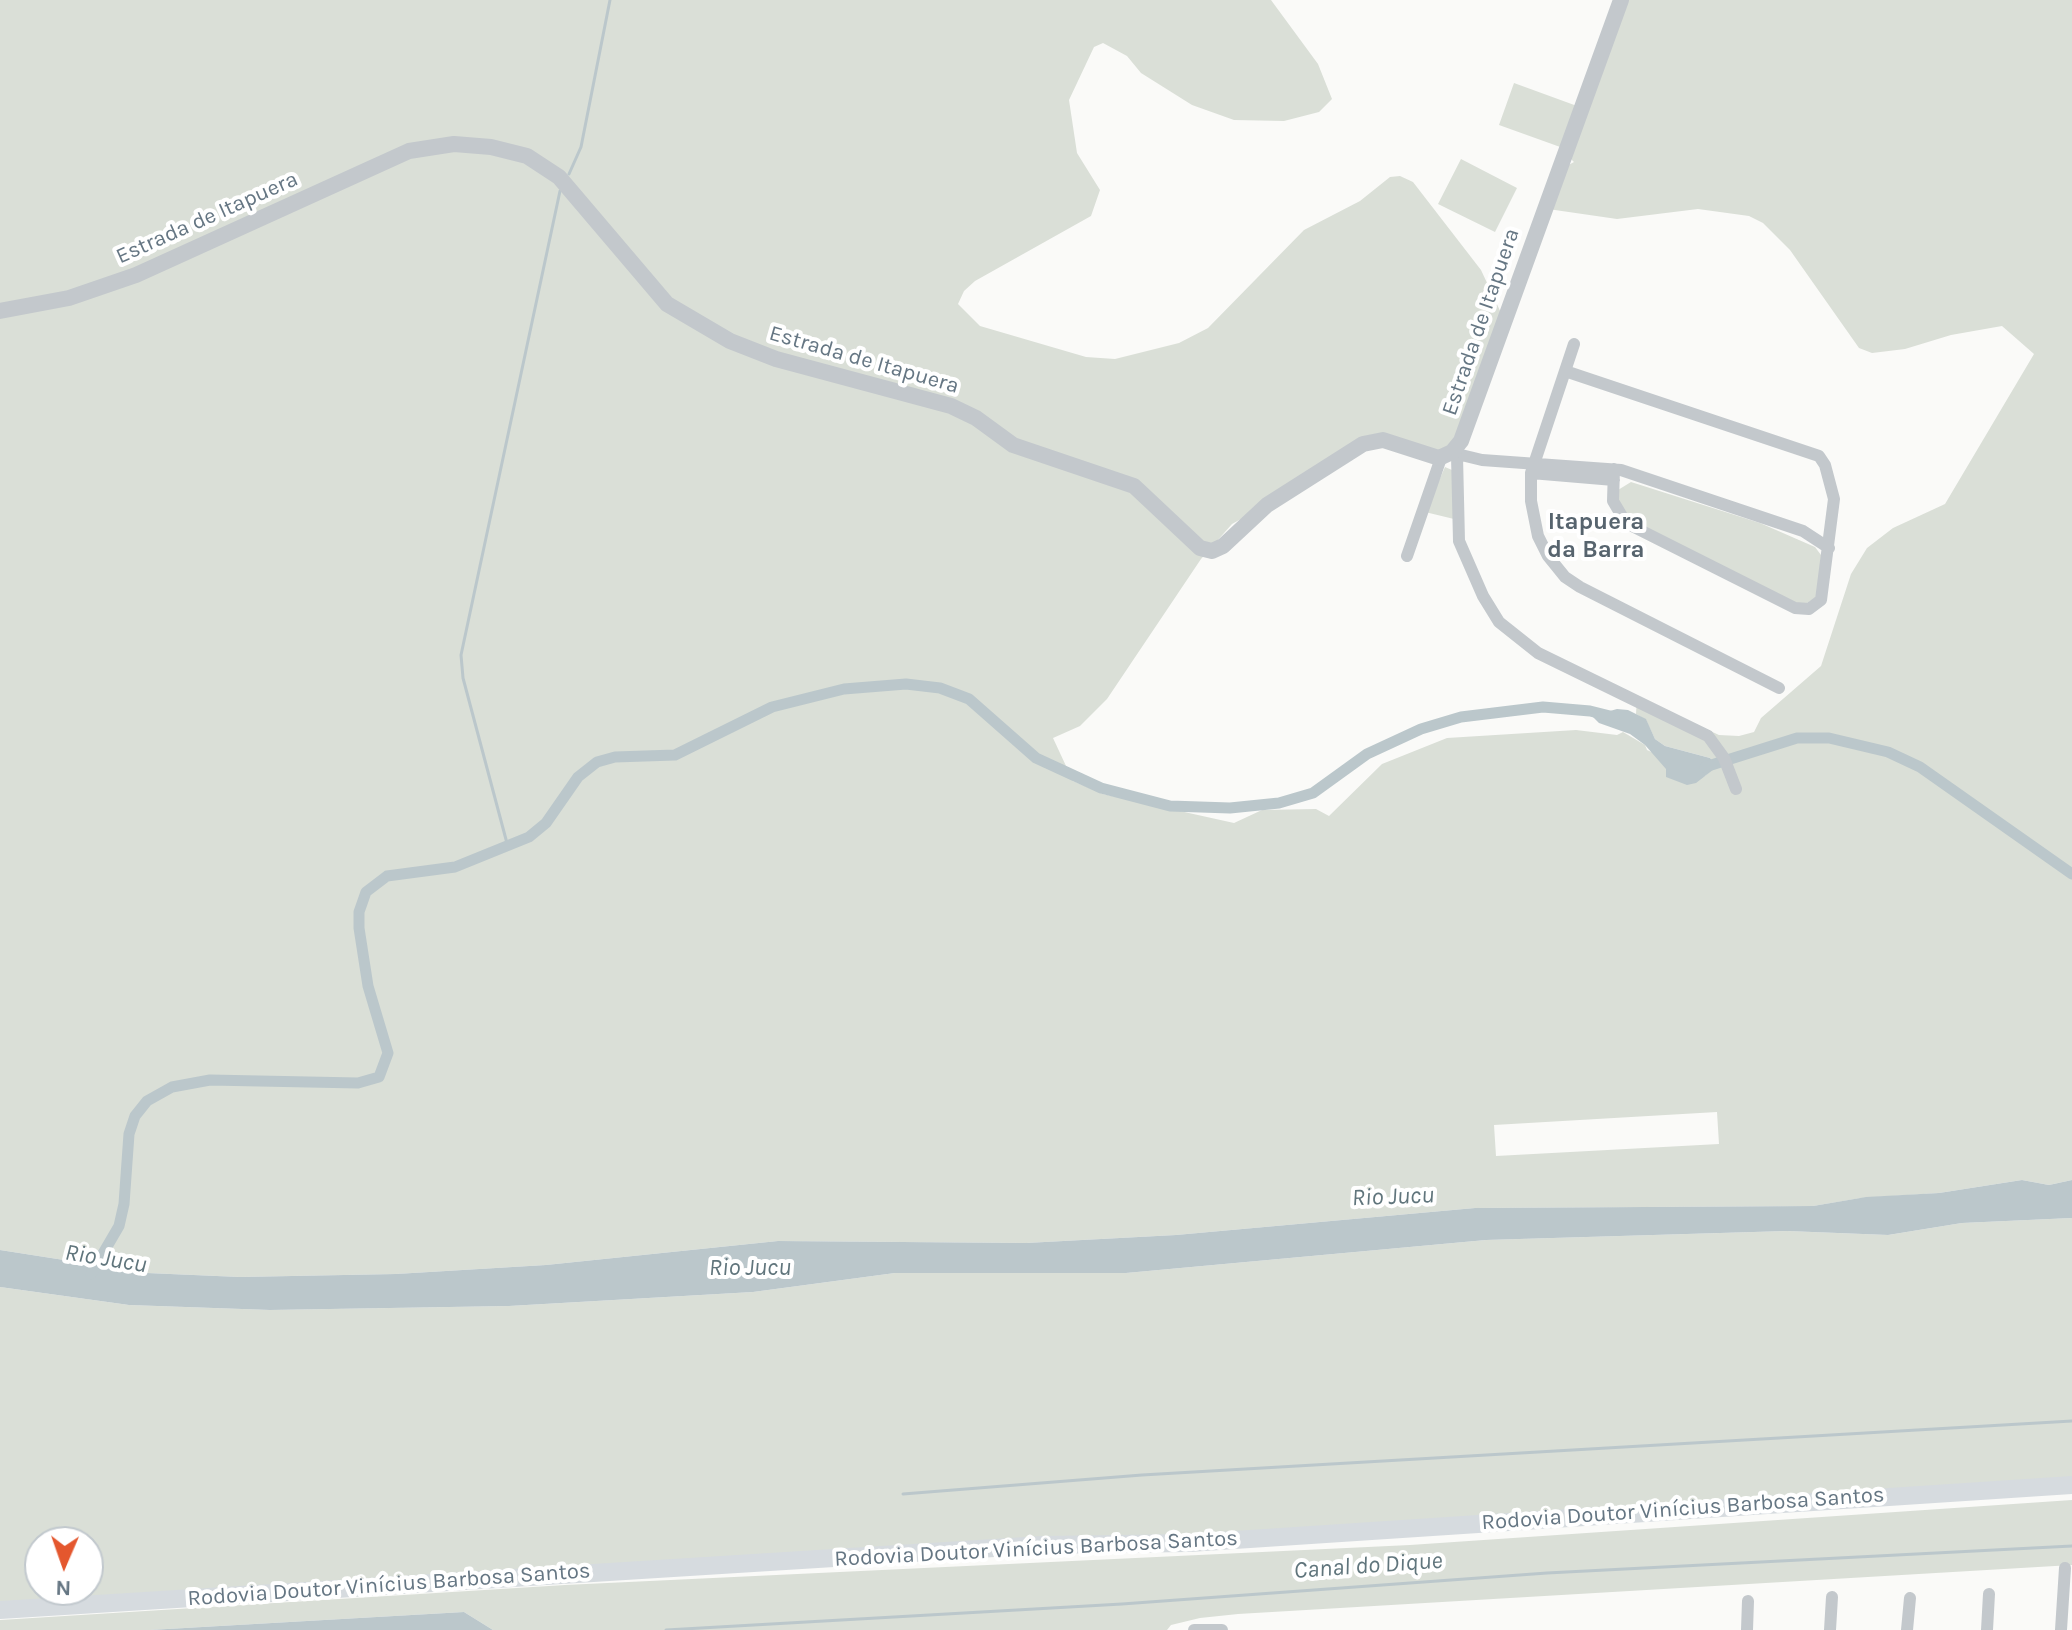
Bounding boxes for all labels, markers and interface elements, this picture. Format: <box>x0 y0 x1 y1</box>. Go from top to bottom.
street label: Estrada de Itapuera <box>112 166 302 270</box>
street label: Estrada de Itapuera <box>1437 225 1525 419</box>
street label: Estrada de Itapuera <box>766 320 962 400</box>
district label: Itapuera da Barra <box>1547 508 1645 564</box>
water label: Rio Jucu <box>1351 1181 1435 1213</box>
water label: Rio Jucu <box>63 1238 149 1280</box>
water label: Rio Jucu <box>709 1254 791 1282</box>
street label: Rodovia Doutor Vinícius Barbosa Santos <box>1481 1482 1885 1536</box>
street label: Rodovia Doutor Vinícius Barbosa Santos <box>834 1525 1238 1573</box>
north arrow <box>24 1526 104 1606</box>
water label: Canal do Dique <box>1293 1546 1443 1586</box>
street label: Rodovia Doutor Vinícius Barbosa Santos <box>187 1558 591 1612</box>
text: N <box>55 1575 72 1601</box>

